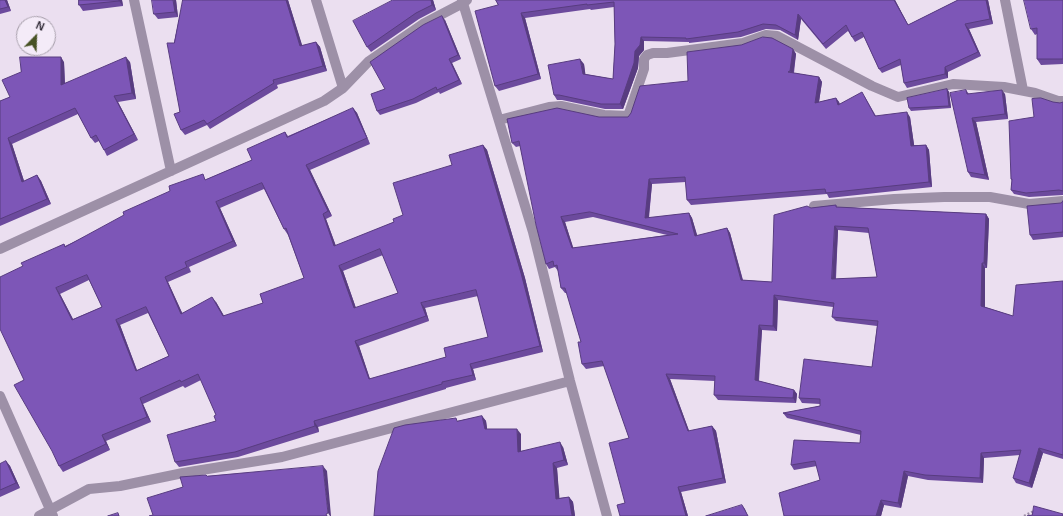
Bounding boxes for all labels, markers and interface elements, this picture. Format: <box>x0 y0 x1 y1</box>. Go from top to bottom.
north arrow <box>16 16 56 56</box>
text: N <box>34 19 46 33</box>

